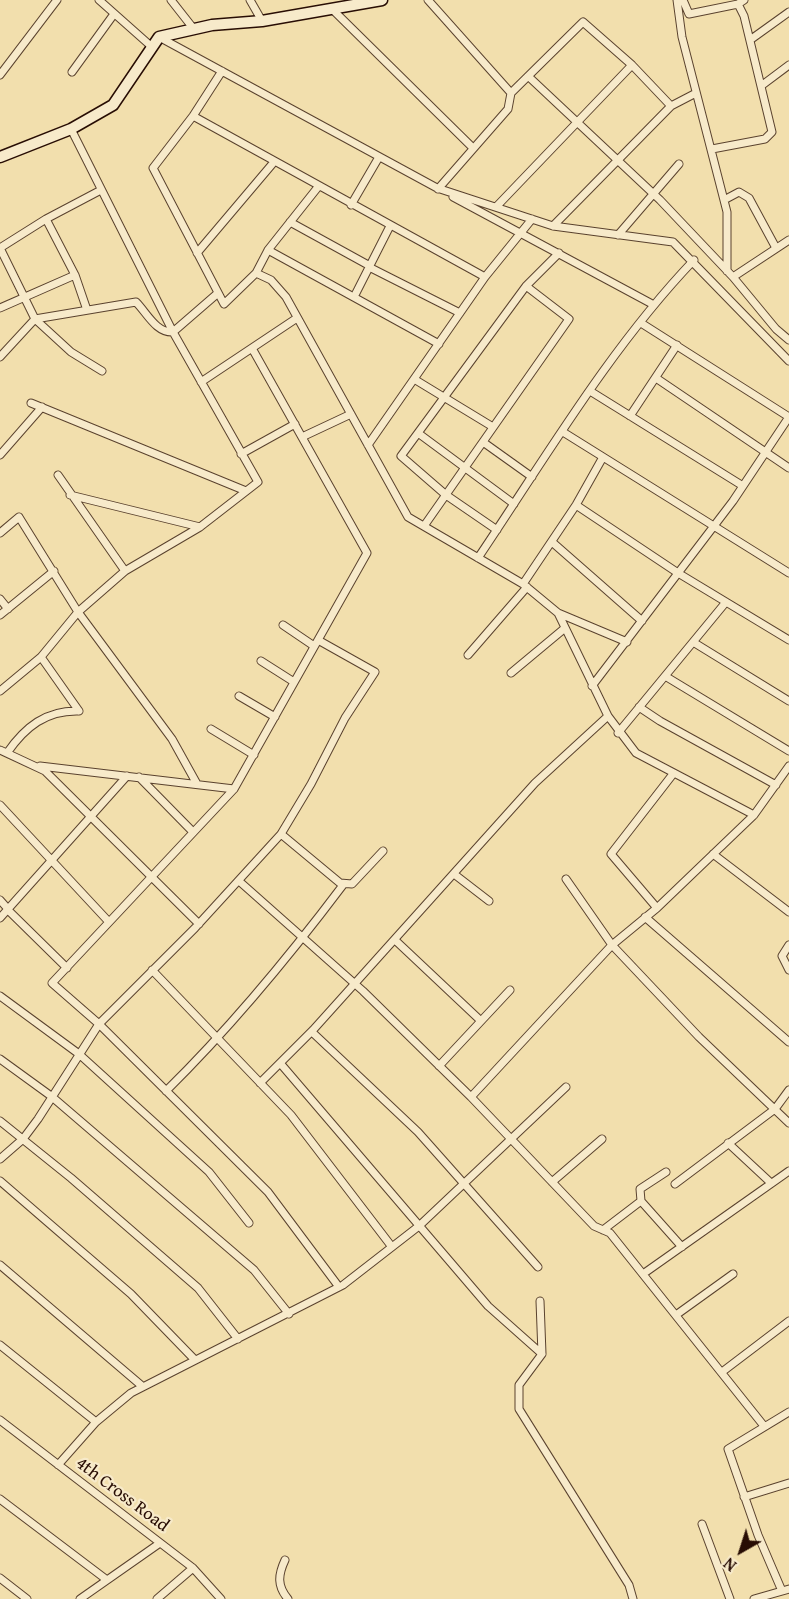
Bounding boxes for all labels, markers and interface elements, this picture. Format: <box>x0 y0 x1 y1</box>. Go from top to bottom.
street label: 4th Cross Road <box>71 1453 173 1537</box>
north arrow <box>711 1521 771 1581</box>
text: N <box>718 1552 741 1578</box>

